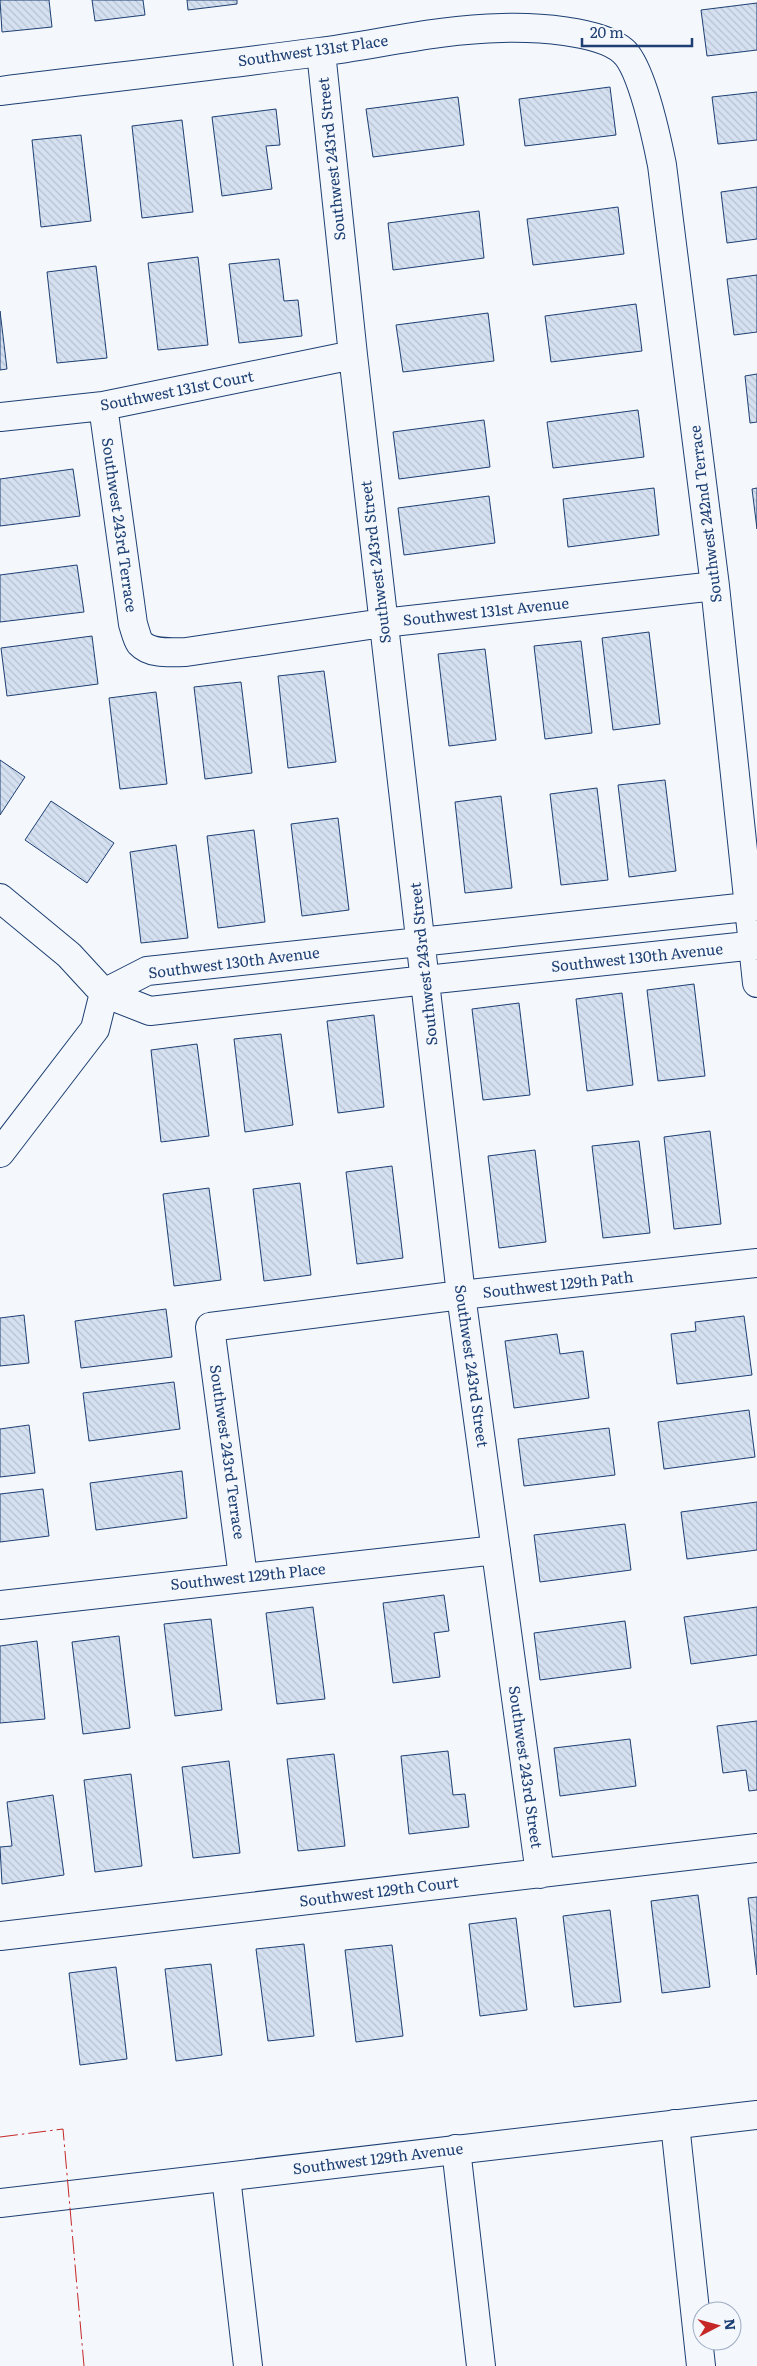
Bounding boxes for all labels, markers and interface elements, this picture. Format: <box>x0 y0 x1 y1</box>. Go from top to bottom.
scale bar <box>582 15 692 47</box>
text: 20 m <box>590 20 624 43</box>
street label: Southwest 131st Place <box>236 28 390 71</box>
street label: Southwest 243rd Street <box>310 76 351 242</box>
street label: Southwest 131st Court <box>98 363 255 416</box>
street label: Southwest 242nd Terrace <box>682 424 727 604</box>
street label: Southwest 243rd Terrace <box>97 436 144 614</box>
street label: Southwest 243rd Street <box>353 479 396 645</box>
street label: Southwest 131st Avenue <box>402 590 570 631</box>
street label: Southwest 243rd Street <box>402 881 443 1047</box>
street label: Southwest 130th Avenue <box>550 936 724 977</box>
street label: Southwest 130th Avenue <box>147 940 321 983</box>
street label: Southwest 129th Path <box>481 1264 634 1303</box>
street label: Southwest 243rd Street <box>450 1283 495 1449</box>
street label: Southwest 243rd Terrace <box>205 1363 252 1541</box>
street label: Southwest 129th Place <box>169 1556 327 1595</box>
street label: Southwest 243rd Street <box>504 1684 549 1850</box>
street label: Southwest 129th Court <box>298 1869 460 1912</box>
street label: Southwest 129th Avenue <box>291 2136 464 2179</box>
north arrow <box>692 2301 742 2351</box>
text: N <box>720 2318 742 2332</box>

